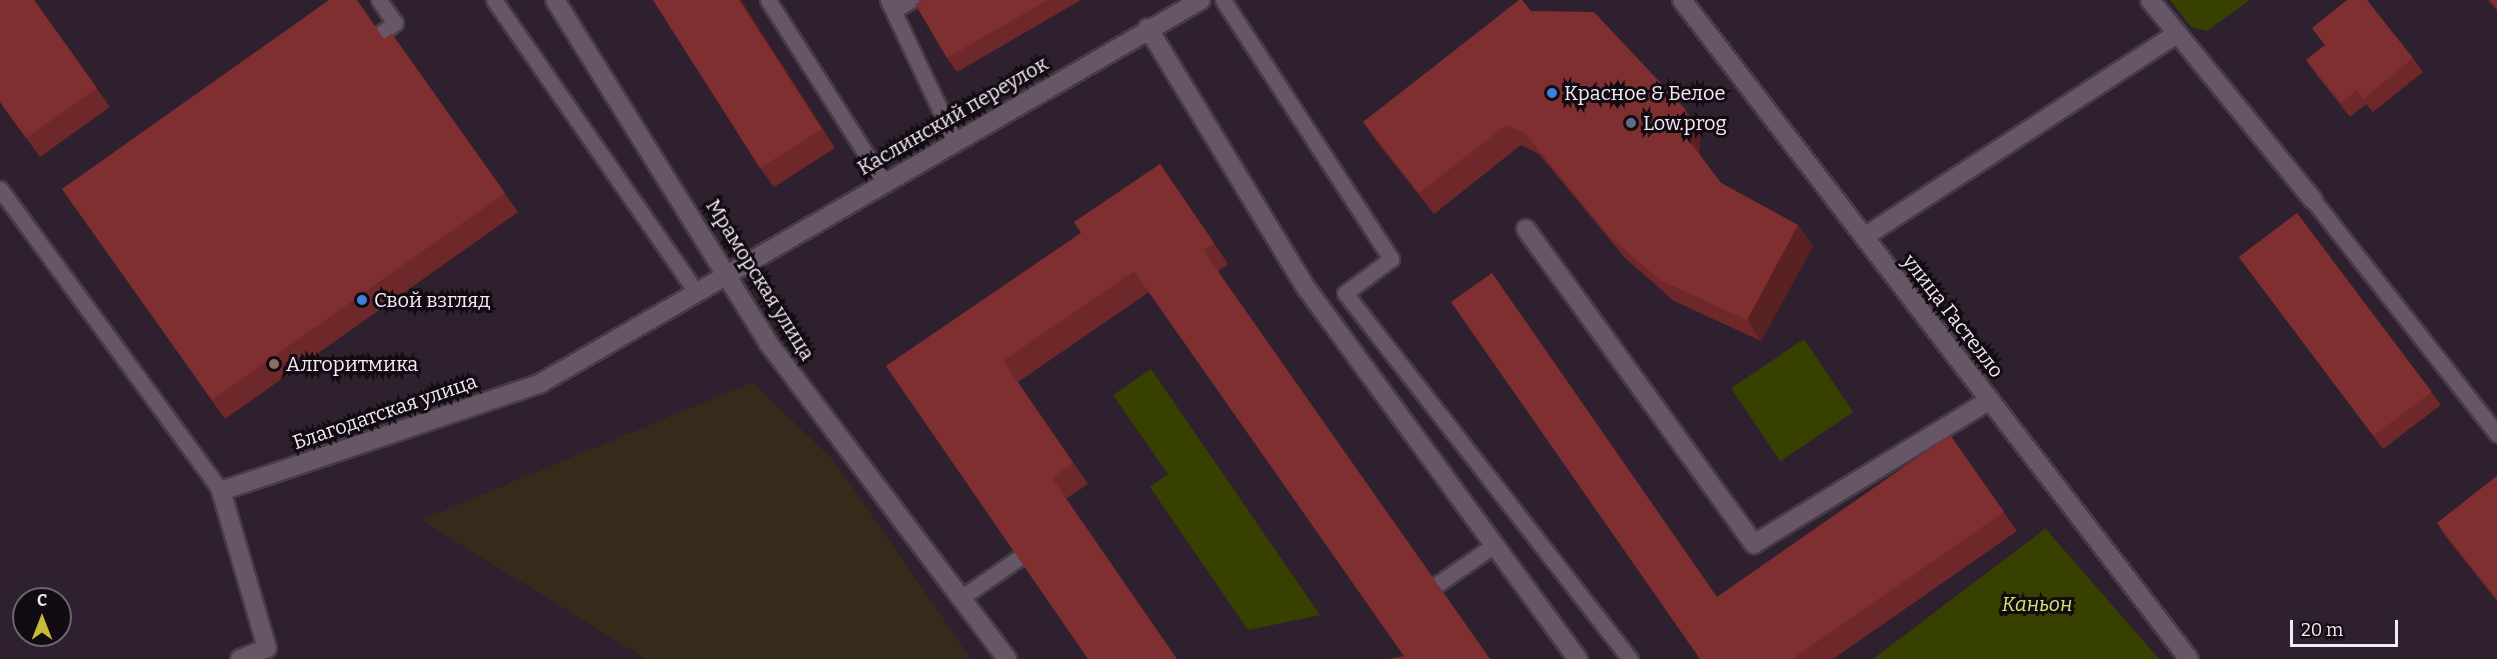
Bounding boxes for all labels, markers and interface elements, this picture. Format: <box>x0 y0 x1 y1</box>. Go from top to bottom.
street label: Каслинский переулок <box>853 52 1053 180</box>
place label: Красное & Белое <box>1564 81 1725 105</box>
marker: Красное & Белое <box>1545 86 1559 100</box>
place label: Low.prog <box>1643 111 1727 135</box>
marker: Low.prog <box>1624 116 1638 130</box>
street label: Мраморская улица <box>701 195 819 365</box>
street label: улица Гастелло <box>1897 250 2009 382</box>
place label: Свой взгляд <box>374 288 490 312</box>
marker: Свой взгляд <box>355 293 369 307</box>
place label: Алгоритмика <box>286 352 418 376</box>
marker: Алгоритмика <box>267 357 281 371</box>
street label: Благодатская улица <box>290 369 480 455</box>
north arrow <box>12 587 72 647</box>
text: С <box>37 591 47 610</box>
park label: Каньон <box>2002 592 2072 616</box>
scale bar <box>2293 608 2401 646</box>
text: 20 m <box>2301 619 2343 641</box>

